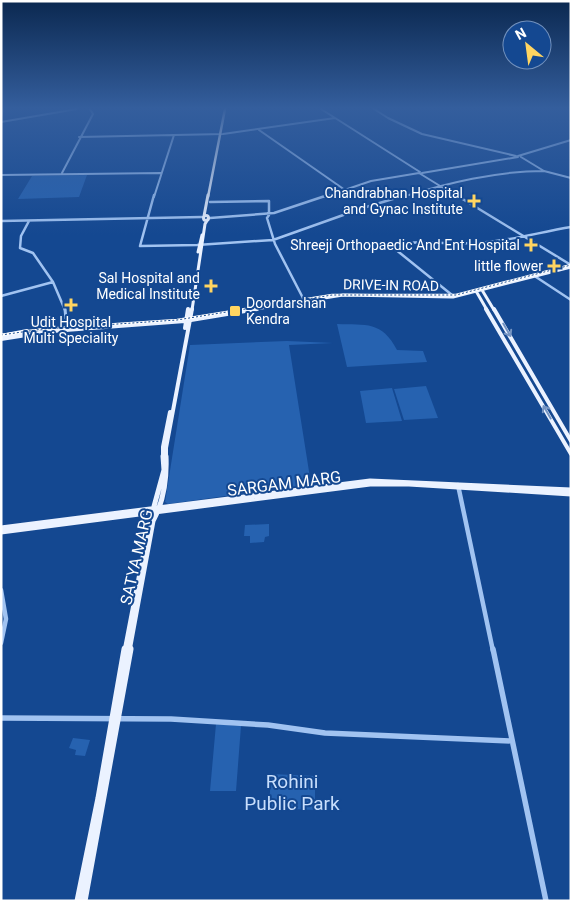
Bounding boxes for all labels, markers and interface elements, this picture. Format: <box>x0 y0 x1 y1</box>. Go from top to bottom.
north arrow <box>502 20 552 70</box>
text: N <box>512 24 529 43</box>
place label: Chandrabhan Hospital and Gynac Institute <box>324 185 463 217</box>
marker: Chandrabhan Hospital and Gynac Institute <box>467 194 481 208</box>
place label: Shreeji Orthopaedic And Ent Hospital <box>290 237 520 253</box>
marker: Shreeji Orthopaedic And Ent Hospital <box>524 238 538 252</box>
place label: little flower <box>474 258 543 274</box>
marker: little flower <box>547 259 561 273</box>
place label: Sal Hospital and Medical Institute <box>96 270 200 302</box>
street label: DRIVE-IN ROAD <box>343 276 439 294</box>
marker: Sal Hospital and Medical Institute <box>204 279 218 293</box>
place label: Doordarshan Kendra <box>246 295 326 327</box>
marker: Udit Hospital Multi Speciality <box>64 298 78 312</box>
marker: Doordarshan Kendra <box>228 304 242 318</box>
place label: Udit Hospital Multi Speciality <box>24 314 119 346</box>
one-way arrow <box>503 323 513 337</box>
one-way arrow <box>541 405 551 419</box>
street label: SARGAM MARG <box>226 467 342 500</box>
street label: SATYA MARG <box>116 508 157 607</box>
park label: Rohini Public Park <box>244 770 340 815</box>

